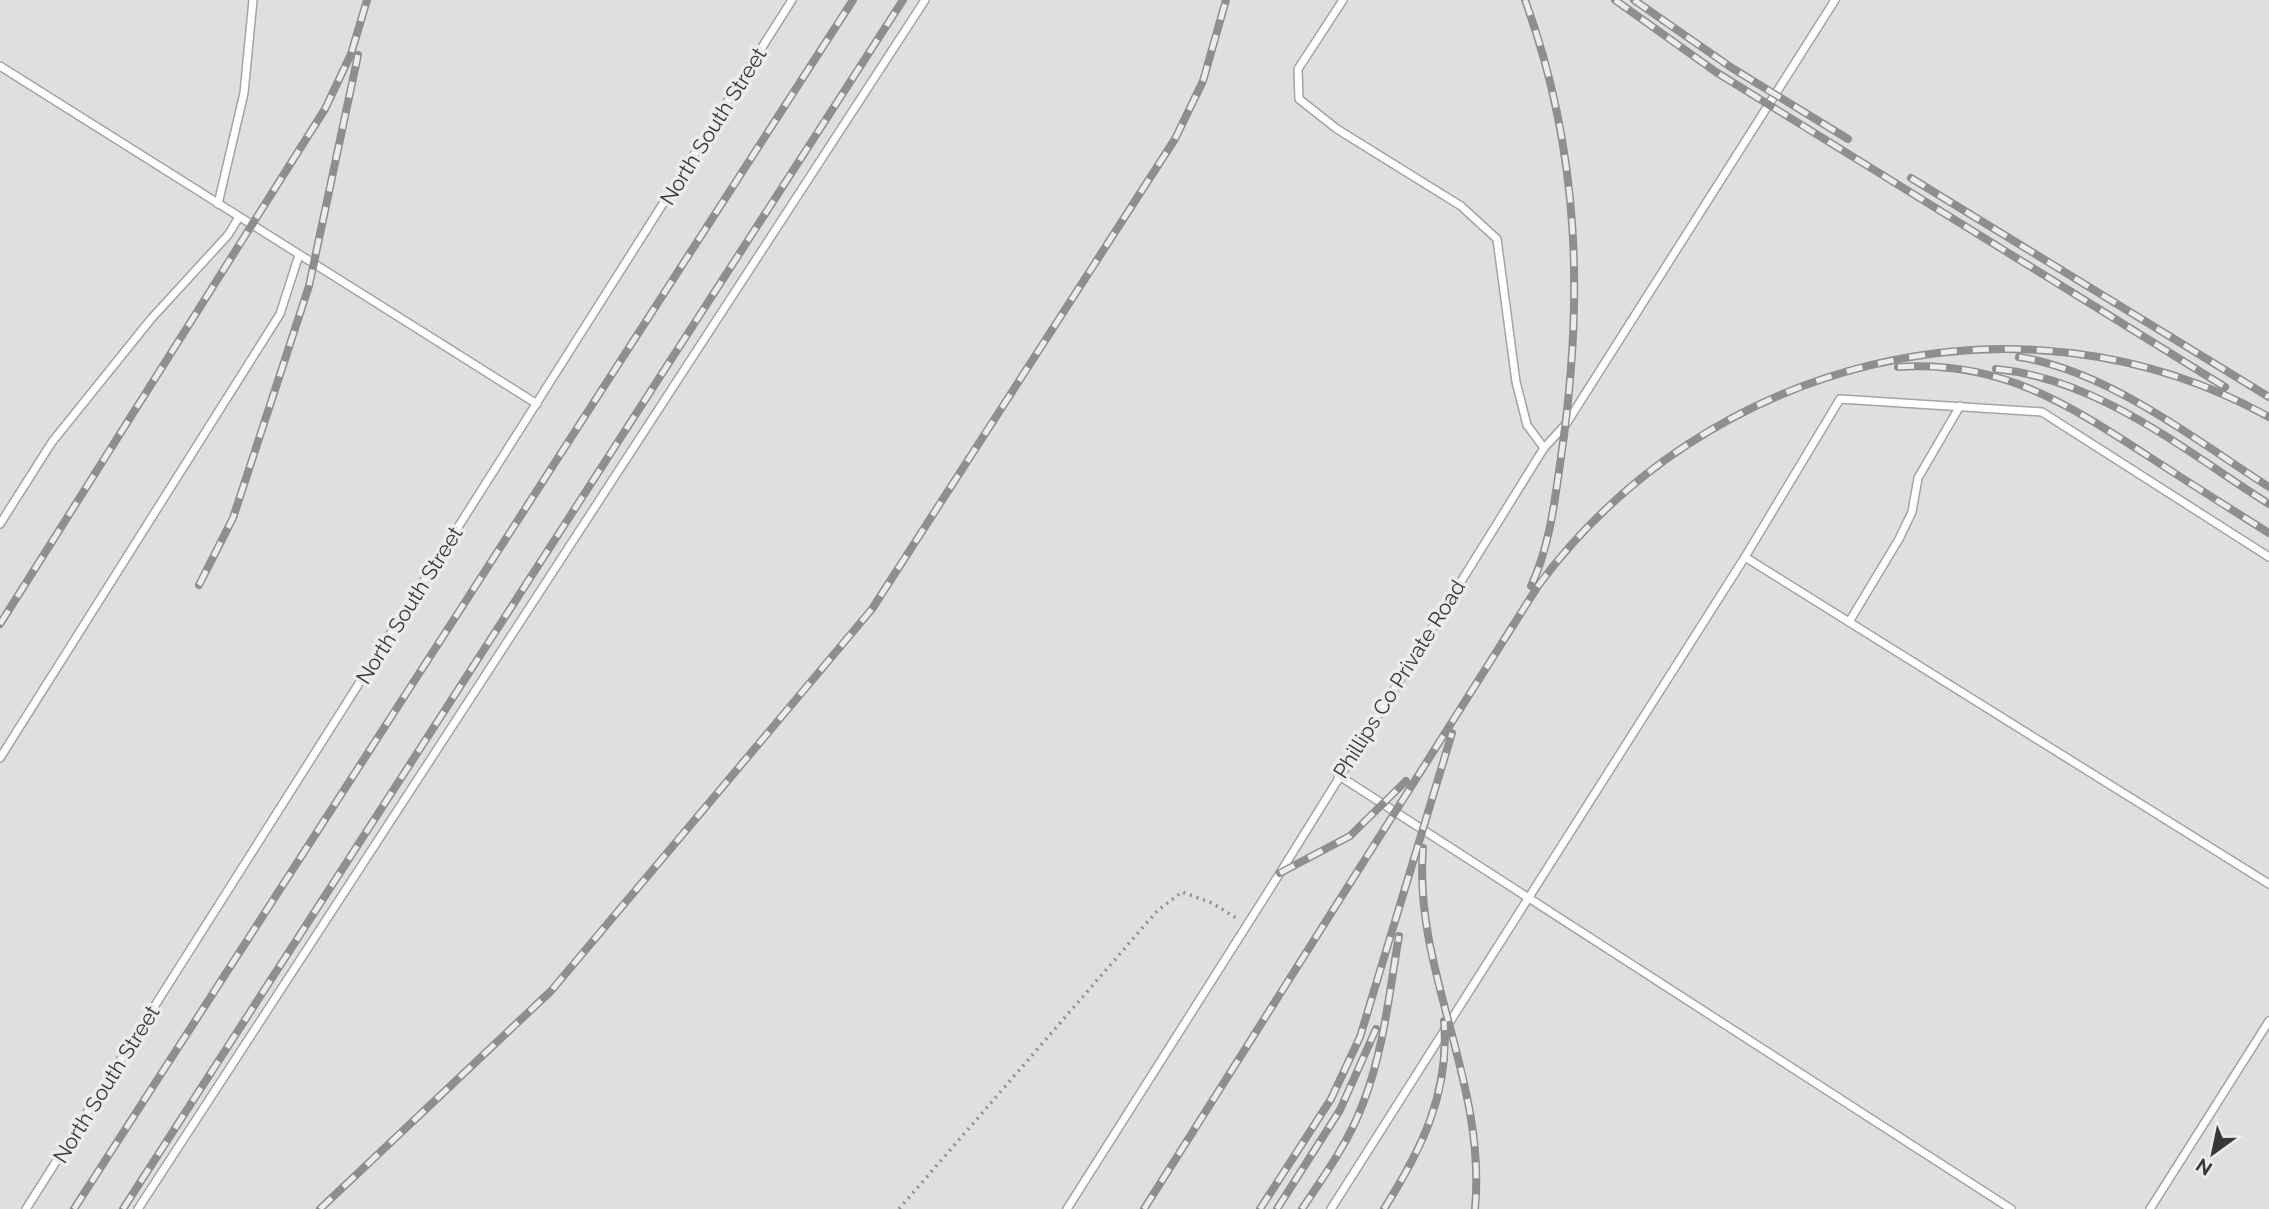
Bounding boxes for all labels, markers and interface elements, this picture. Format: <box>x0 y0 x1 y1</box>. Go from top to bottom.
street label: North South Street <box>654 43 772 209</box>
street label: North South Street <box>350 522 468 688</box>
street label: Phillips Co Private Road <box>1328 575 1470 783</box>
street label: North South Street <box>47 1001 165 1167</box>
north arrow <box>2178 1118 2248 1188</box>
text: N <box>2192 1154 2216 1180</box>

